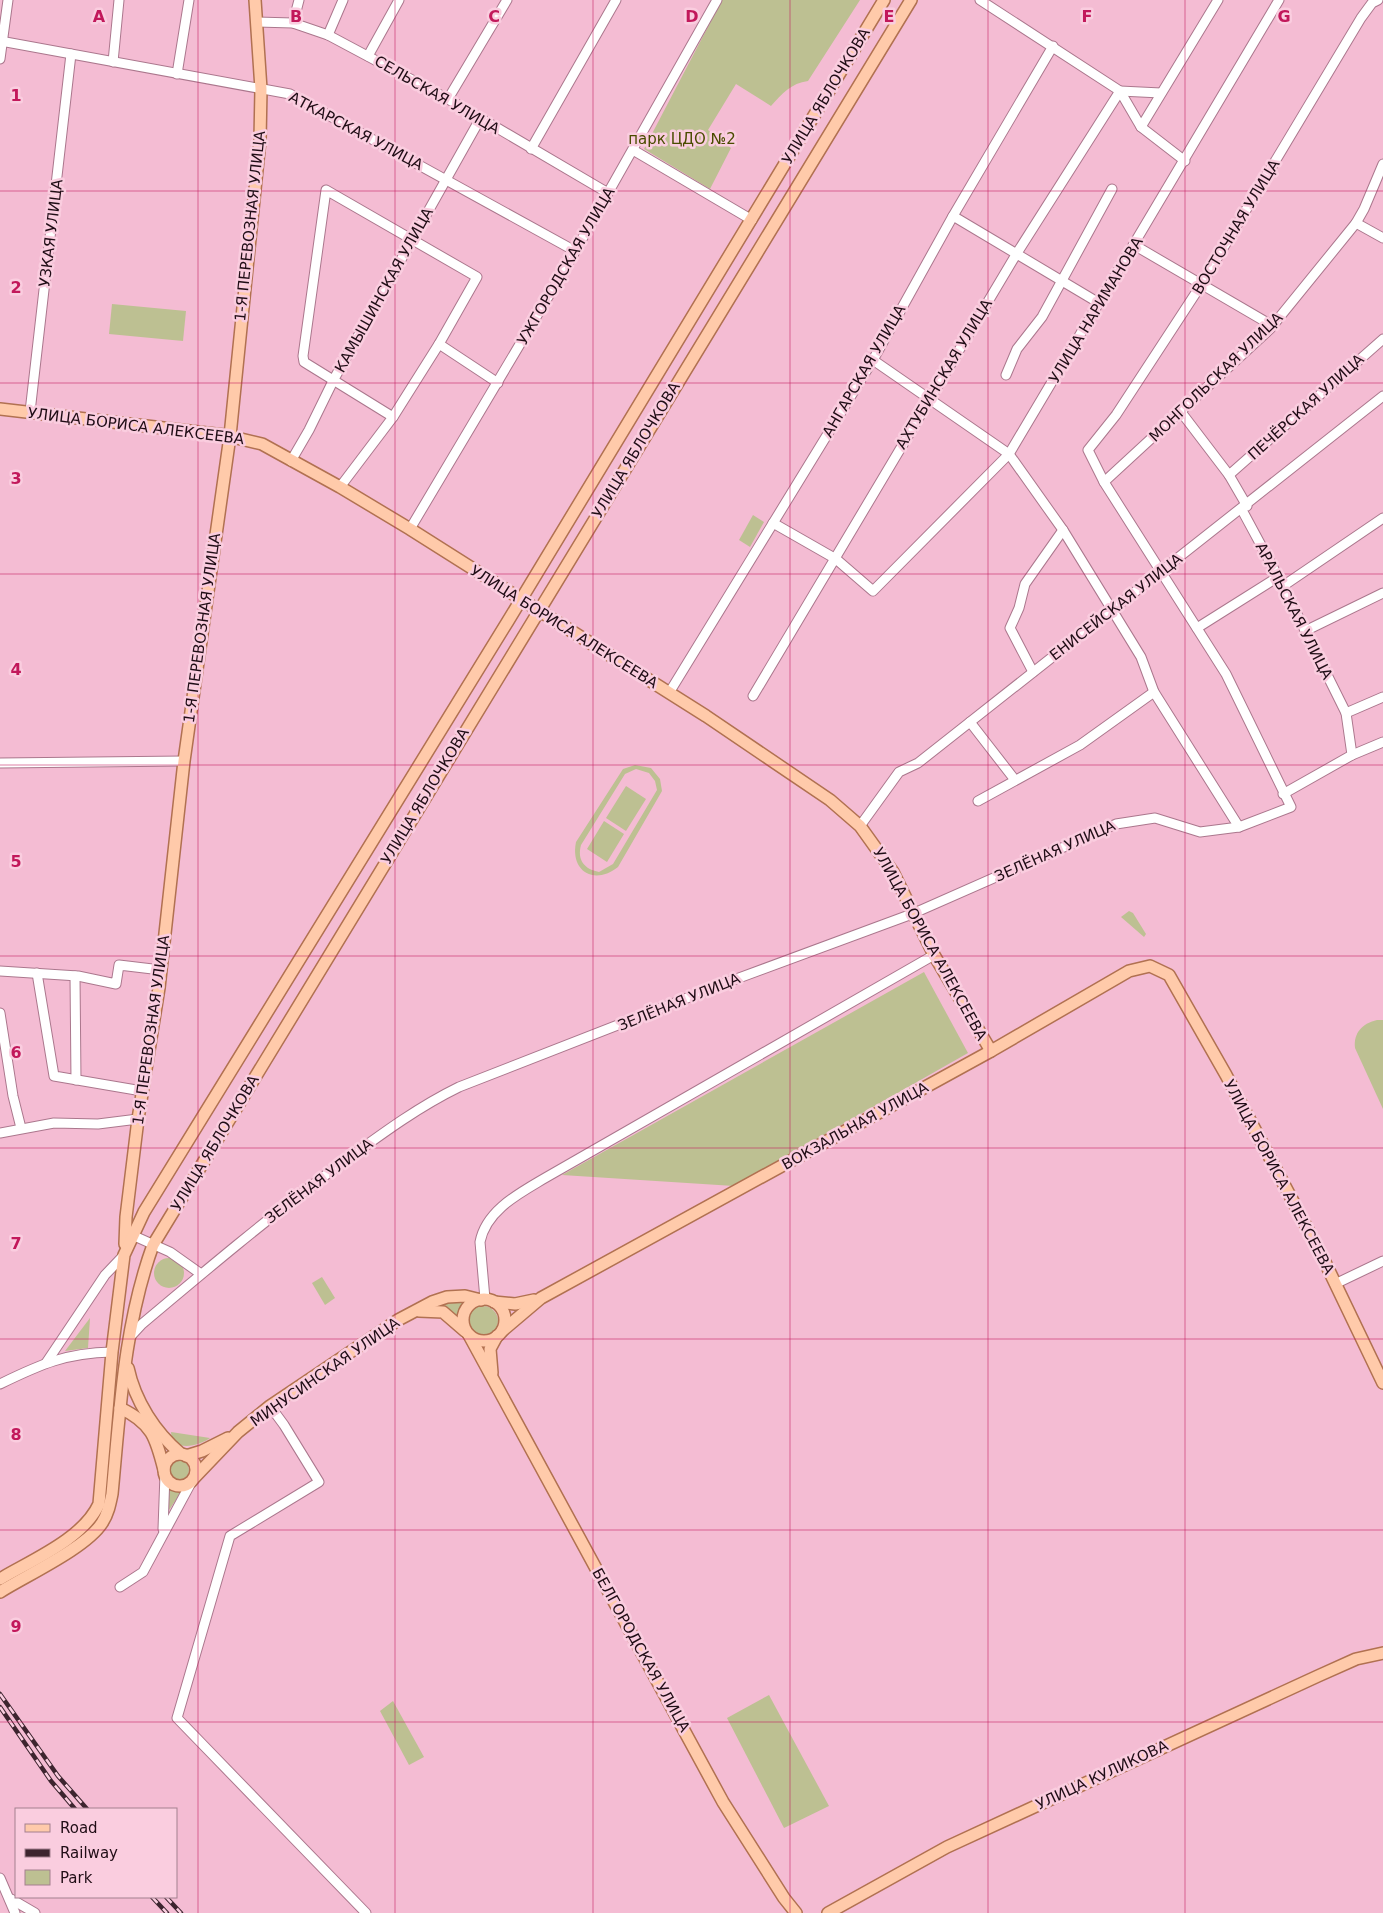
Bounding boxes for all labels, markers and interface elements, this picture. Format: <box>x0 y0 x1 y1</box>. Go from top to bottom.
text: A <box>93 7 106 26</box>
text: B <box>290 7 302 26</box>
text: C <box>488 7 500 26</box>
text: D <box>685 7 699 26</box>
text: E <box>884 7 894 26</box>
text: F <box>1082 7 1092 26</box>
text: G <box>1277 7 1291 26</box>
street label: УЛИЦА ЯБЛОЧКОВА <box>778 24 874 167</box>
street label: СЕЛЬСКАЯ УЛИЦА <box>371 52 503 139</box>
text: 1 <box>10 86 22 105</box>
street label: АТКАРСКАЯ УЛИЦА <box>286 88 427 174</box>
street label: 1-Я ПЕРЕВОЗНАЯ УЛИЦА <box>231 129 269 322</box>
park label: парк ЦДО №2 <box>628 130 736 148</box>
street label: ВОСТОЧНАЯ УЛИЦА <box>1189 156 1284 298</box>
street label: УЗКАЯ УЛИЦА <box>35 177 67 288</box>
street label: УЖГОРОДСКАЯ УЛИЦА <box>513 183 619 348</box>
street label: КАМЫШИНСКАЯ УЛИЦА <box>331 204 437 376</box>
street label: УЛИЦА НАРИМАНОВА <box>1045 233 1147 386</box>
text: 2 <box>10 278 22 297</box>
street label: АХТУБИНСКАЯ УЛИЦА <box>892 295 996 452</box>
street label: АНГАРСКАЯ УЛИЦА <box>819 301 910 441</box>
street label: МОНГОЛЬСКАЯ УЛИЦА <box>1145 308 1287 446</box>
street label: ПЕЧЁРСКАЯ УЛИЦА <box>1244 349 1368 464</box>
street label: УЛИЦА ЯБЛОЧКОВА <box>588 378 684 521</box>
street label: УЛИЦА БОРИСА АЛЕКСЕЕВА <box>27 404 246 448</box>
text: 3 <box>10 469 22 488</box>
street label: 1-Я ПЕРЕВОЗНАЯ УЛИЦА <box>180 531 224 724</box>
street label: АРАЛЬСКАЯ УЛИЦА <box>1252 540 1337 683</box>
street label: ЕНИСЕЙСКАЯ УЛИЦА <box>1046 548 1186 664</box>
street label: УЛИЦА БОРИСА АЛЕКСЕЕВА <box>467 562 662 693</box>
text: 4 <box>10 660 22 679</box>
street label: УЛИЦА ЯБЛОЧКОВА <box>377 724 473 867</box>
street label: ЗЕЛЁНАЯ УЛИЦА <box>991 815 1119 886</box>
street label: УЛИЦА БОРИСА АЛЕКСЕЕВА <box>869 844 991 1044</box>
text: 5 <box>10 852 22 871</box>
street label: 1-Я ПЕРЕВОЗНАЯ УЛИЦА <box>129 933 173 1126</box>
street label: ЗЕЛЁНАЯ УЛИЦА <box>615 968 743 1035</box>
text: 6 <box>10 1043 22 1062</box>
street label: УЛИЦА ЯБЛОЧКОВА <box>167 1071 263 1214</box>
street label: УЛИЦА БОРИСА АЛЕКСЕЕВА <box>1220 1077 1338 1278</box>
street label: ВОКЗАЛЬНАЯ УЛИЦА <box>779 1078 932 1174</box>
street label: ЗЕЛЁНАЯ УЛИЦА <box>261 1133 377 1227</box>
text: 7 <box>10 1234 22 1253</box>
street label: МИНУСИНСКАЯ УЛИЦА <box>247 1313 404 1430</box>
text: 8 <box>10 1425 22 1444</box>
street label: БЕЛГОРОДСКАЯ УЛИЦА <box>588 1565 694 1736</box>
text: 9 <box>10 1617 22 1636</box>
street label: УЛИЦА КУЛИКОВА <box>1033 1736 1172 1814</box>
legend <box>15 1808 178 1898</box>
text: Road <box>60 1819 98 1837</box>
text: Railway <box>60 1844 118 1862</box>
text: Park <box>60 1869 93 1887</box>

